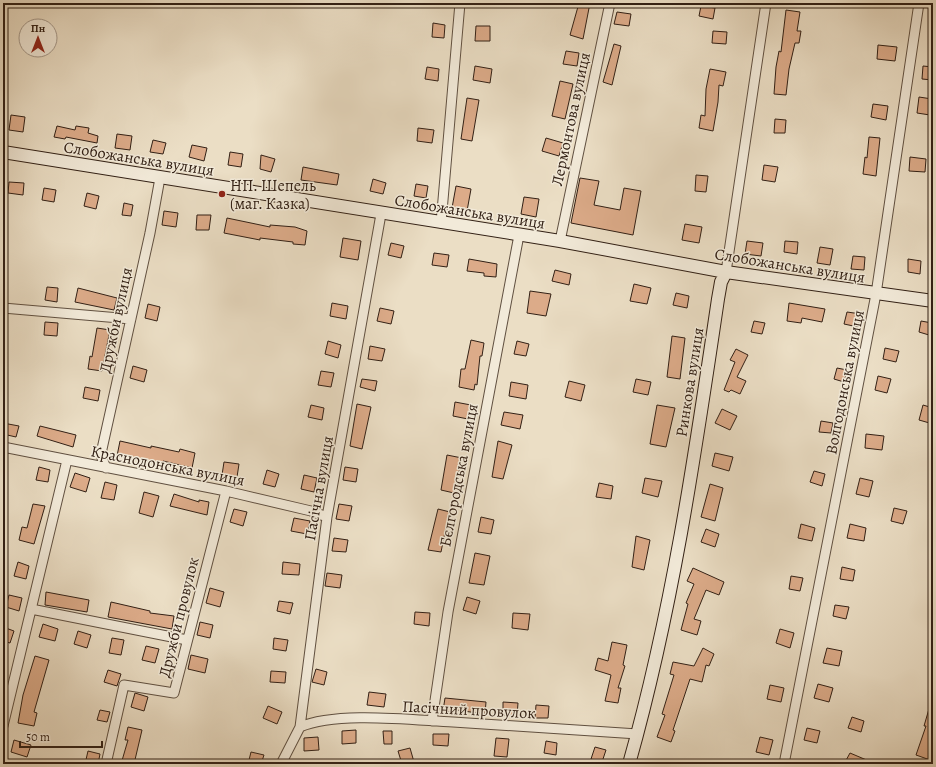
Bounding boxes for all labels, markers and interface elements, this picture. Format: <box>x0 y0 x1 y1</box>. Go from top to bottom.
north arrow <box>18 18 58 58</box>
text: Пн <box>31 21 46 36</box>
street label: Лермонтова вулиця <box>546 50 596 188</box>
street label: Слобожанська вулиця <box>62 136 216 182</box>
place label: НП. Шепель (маг. Казка) <box>230 175 316 215</box>
marker: НП. Шепель (маг. Казка) <box>217 189 227 199</box>
street label: Слобожанська вулиця <box>393 189 547 235</box>
street label: Слобожанська вулиця <box>713 243 867 289</box>
street label: Дружби вулиця <box>94 265 138 375</box>
street label: Волгодонська вулиця <box>820 308 870 456</box>
street label: Ринкова вулиця <box>670 326 710 438</box>
street label: Бєлгородська вулиця <box>434 402 484 549</box>
street label: Пасічна вулиця <box>299 434 339 542</box>
street label: Краснодонська вулиця <box>89 440 247 492</box>
street label: Дружби провулок <box>153 555 205 680</box>
street label: Пасічний провулок <box>402 696 536 724</box>
scale bar <box>20 723 102 749</box>
text: 50 m <box>26 729 50 745</box>

